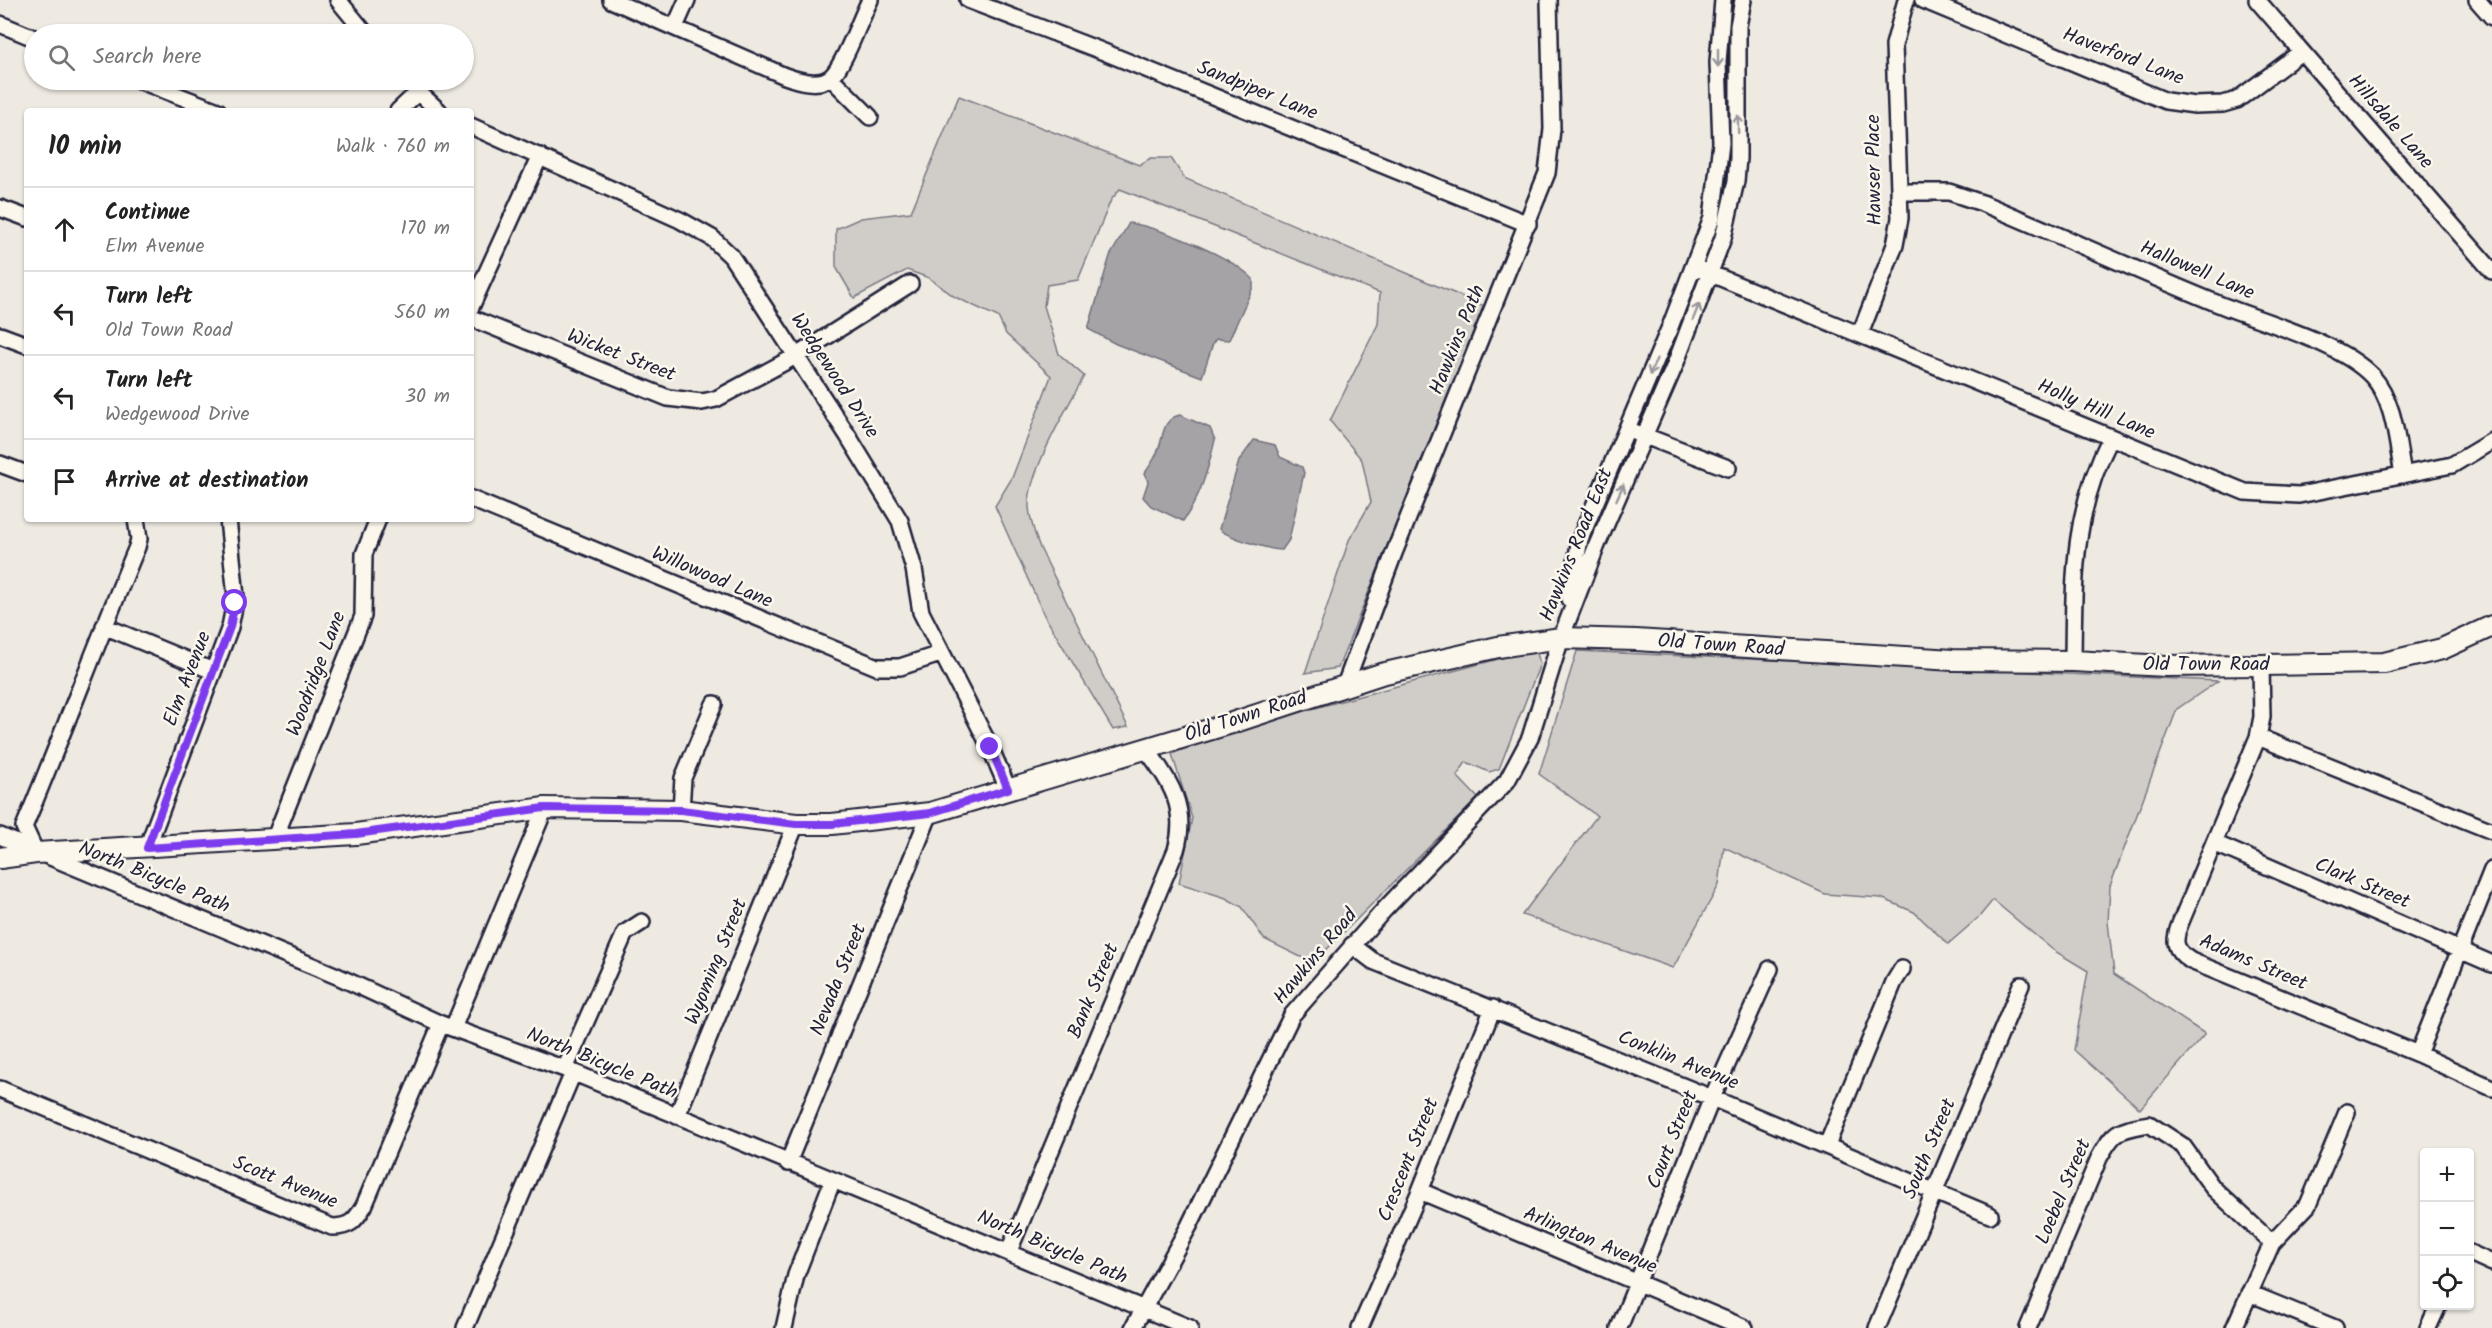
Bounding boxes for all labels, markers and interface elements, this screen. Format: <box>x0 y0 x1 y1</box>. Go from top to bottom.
street label: Haverford Lane <box>2058 19 2188 95</box>
search box <box>24 24 474 90</box>
text: Search here <box>93 40 201 75</box>
icon: search <box>45 41 78 74</box>
one-way arrow <box>1712 48 1724 68</box>
street label: Sandpiper Lane <box>1192 52 1322 130</box>
street label: Hillsdale Lane <box>2339 67 2441 177</box>
one-way arrow <box>1732 114 1744 134</box>
street label: Hawser Place <box>1858 114 1892 226</box>
text: 10 min <box>48 126 122 168</box>
text: Walk · 760 m <box>336 131 450 163</box>
text: Continue <box>105 196 190 231</box>
icon: ahead <box>48 213 81 246</box>
text: 170 m <box>401 213 450 245</box>
text: Elm Avenue <box>105 231 204 263</box>
street label: Hallowell Lane <box>2135 232 2259 310</box>
text: Turn left <box>105 280 192 315</box>
street label: Hawkins Path <box>1421 280 1495 400</box>
icon: left <box>48 297 81 330</box>
text: 560 m <box>394 297 450 329</box>
one-way arrow <box>1691 303 1702 322</box>
street label: Wedgewood Drive <box>781 307 887 445</box>
text: Old Town Road <box>105 315 232 347</box>
street label: Wicket Street <box>562 321 680 391</box>
one-way arrow <box>1646 358 1658 376</box>
text: Turn left <box>105 364 192 399</box>
street label: Holly Hill Lane <box>2032 371 2160 449</box>
icon: left <box>48 381 81 414</box>
text: 30 m <box>405 381 450 413</box>
text: Wedgewood Drive <box>105 399 249 431</box>
street label: Hawkins Road East <box>1532 463 1622 627</box>
text: Arrive at destination <box>105 464 308 499</box>
icon: arrive <box>48 465 81 498</box>
one-way arrow <box>1616 483 1627 501</box>
street label: Willowood Lane <box>646 538 778 618</box>
route start <box>221 589 247 615</box>
street label: Woodridge Lane <box>278 607 356 741</box>
street label: Old Town Road <box>1656 626 1787 666</box>
street label: Elm Avenue <box>155 627 221 731</box>
street label: Old Town Road <box>2142 649 2271 681</box>
street label: Old Town Road <box>1181 682 1312 752</box>
route end <box>976 733 1002 759</box>
street label: North Bicycle Path <box>73 833 235 923</box>
street label: Clark Street <box>2309 850 2415 919</box>
street label: Wyoming Street <box>677 894 757 1030</box>
street label: Hawkins Road <box>1266 901 1367 1012</box>
street label: Nevada Street <box>802 919 876 1041</box>
street label: Adams Street <box>2194 926 2312 1000</box>
street label: Bank Street <box>1060 938 1129 1044</box>
street label: North Bicycle Path <box>521 1019 683 1109</box>
street label: Conklin Avenue <box>1613 1022 1743 1100</box>
street label: Court Street <box>1639 1086 1707 1194</box>
street label: Crescent Street <box>1370 1093 1448 1227</box>
street label: South Street <box>1894 1093 1966 1204</box>
street label: Loebel Street <box>2027 1134 2101 1250</box>
street label: Scott Avenue <box>228 1147 342 1219</box>
map controls <box>2420 1148 2474 1310</box>
button: + <box>2420 1148 2474 1202</box>
street label: Arlington Avenue <box>1518 1198 1662 1284</box>
street label: North Bicycle Path <box>972 1202 1132 1294</box>
button: − <box>2420 1202 2474 1256</box>
button: locate <box>2420 1256 2474 1310</box>

